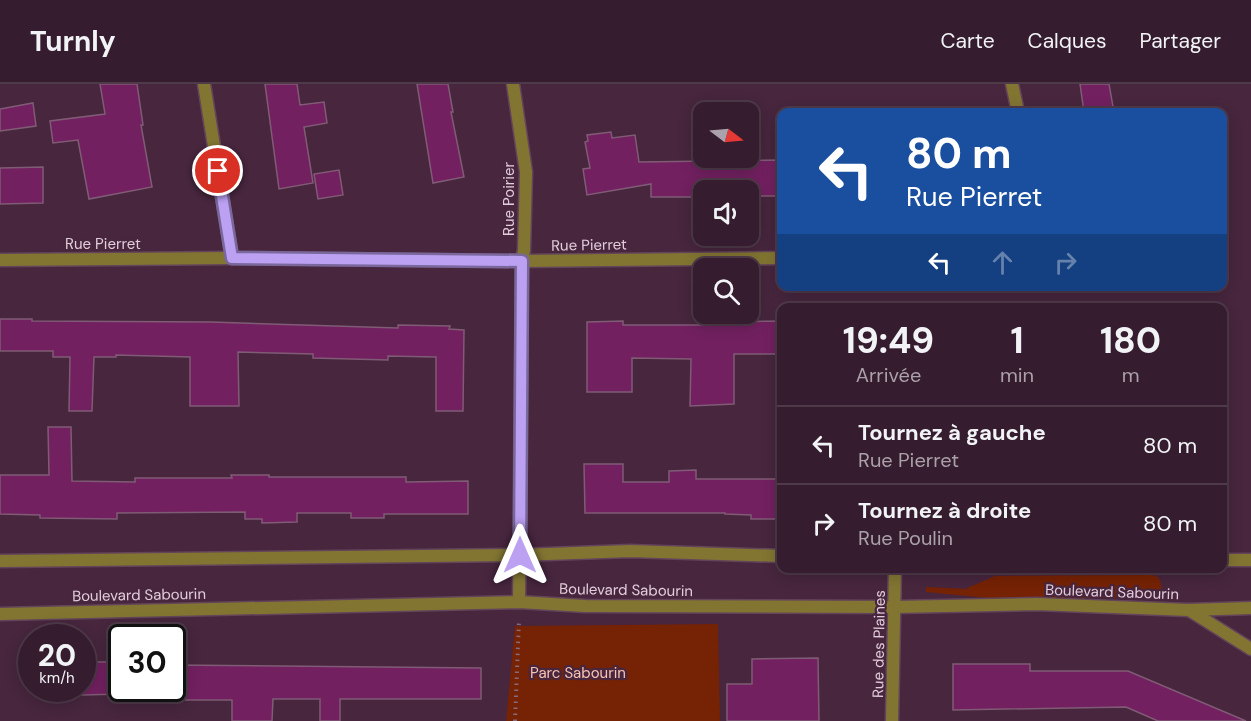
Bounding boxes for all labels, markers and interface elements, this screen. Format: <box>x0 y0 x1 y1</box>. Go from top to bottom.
text: Turnly <box>30 23 116 60</box>
text: Carte <box>940 27 995 55</box>
text: Calques <box>1028 27 1106 55</box>
text: Partager <box>1139 27 1221 55</box>
north arrow <box>693 102 759 168</box>
map controls <box>693 102 759 324</box>
text: 80 m <box>906 126 1012 181</box>
icon: left <box>807 132 885 210</box>
pin <box>192 145 243 196</box>
icon: arrive <box>201 154 234 187</box>
street label: Rue Poirier <box>499 162 519 236</box>
text: Rue Pierret <box>906 179 1042 214</box>
button: sound <box>693 180 759 246</box>
street label: Rue Pierret <box>65 234 141 254</box>
street label: Rue Pierret <box>551 234 627 256</box>
icon: left <box>923 246 956 279</box>
icon: ahead <box>986 246 1019 279</box>
icon: right <box>1049 246 1082 279</box>
button: search <box>693 258 759 324</box>
text: 19:49 <box>843 317 934 364</box>
text: 1 <box>1011 317 1024 364</box>
text: 180 <box>1100 317 1161 364</box>
text: Arrivée <box>856 362 921 388</box>
text: min <box>1000 362 1034 388</box>
text: m <box>1122 362 1139 388</box>
text: Tournez à gauche <box>858 418 1046 447</box>
icon: left <box>807 429 840 462</box>
text: 80 m <box>1143 431 1197 460</box>
text: Rue Pierret <box>858 447 959 473</box>
text: Tournez à droite <box>858 496 1031 525</box>
icon: right <box>807 507 840 540</box>
text: 80 m <box>1143 509 1197 538</box>
position arrow <box>488 523 552 587</box>
text: Rue Poulin <box>858 525 953 551</box>
street label: Boulevard Sabourin <box>559 579 693 601</box>
street label: Boulevard Sabourin <box>1045 580 1179 604</box>
street label: Boulevard Sabourin <box>72 584 206 606</box>
street label: Rue des Plaines <box>868 590 890 698</box>
speed limit sign: 30 <box>108 624 186 702</box>
text: 20 <box>38 636 76 675</box>
park label: Parc Sabourin <box>530 663 626 683</box>
text: km/h <box>39 668 75 688</box>

